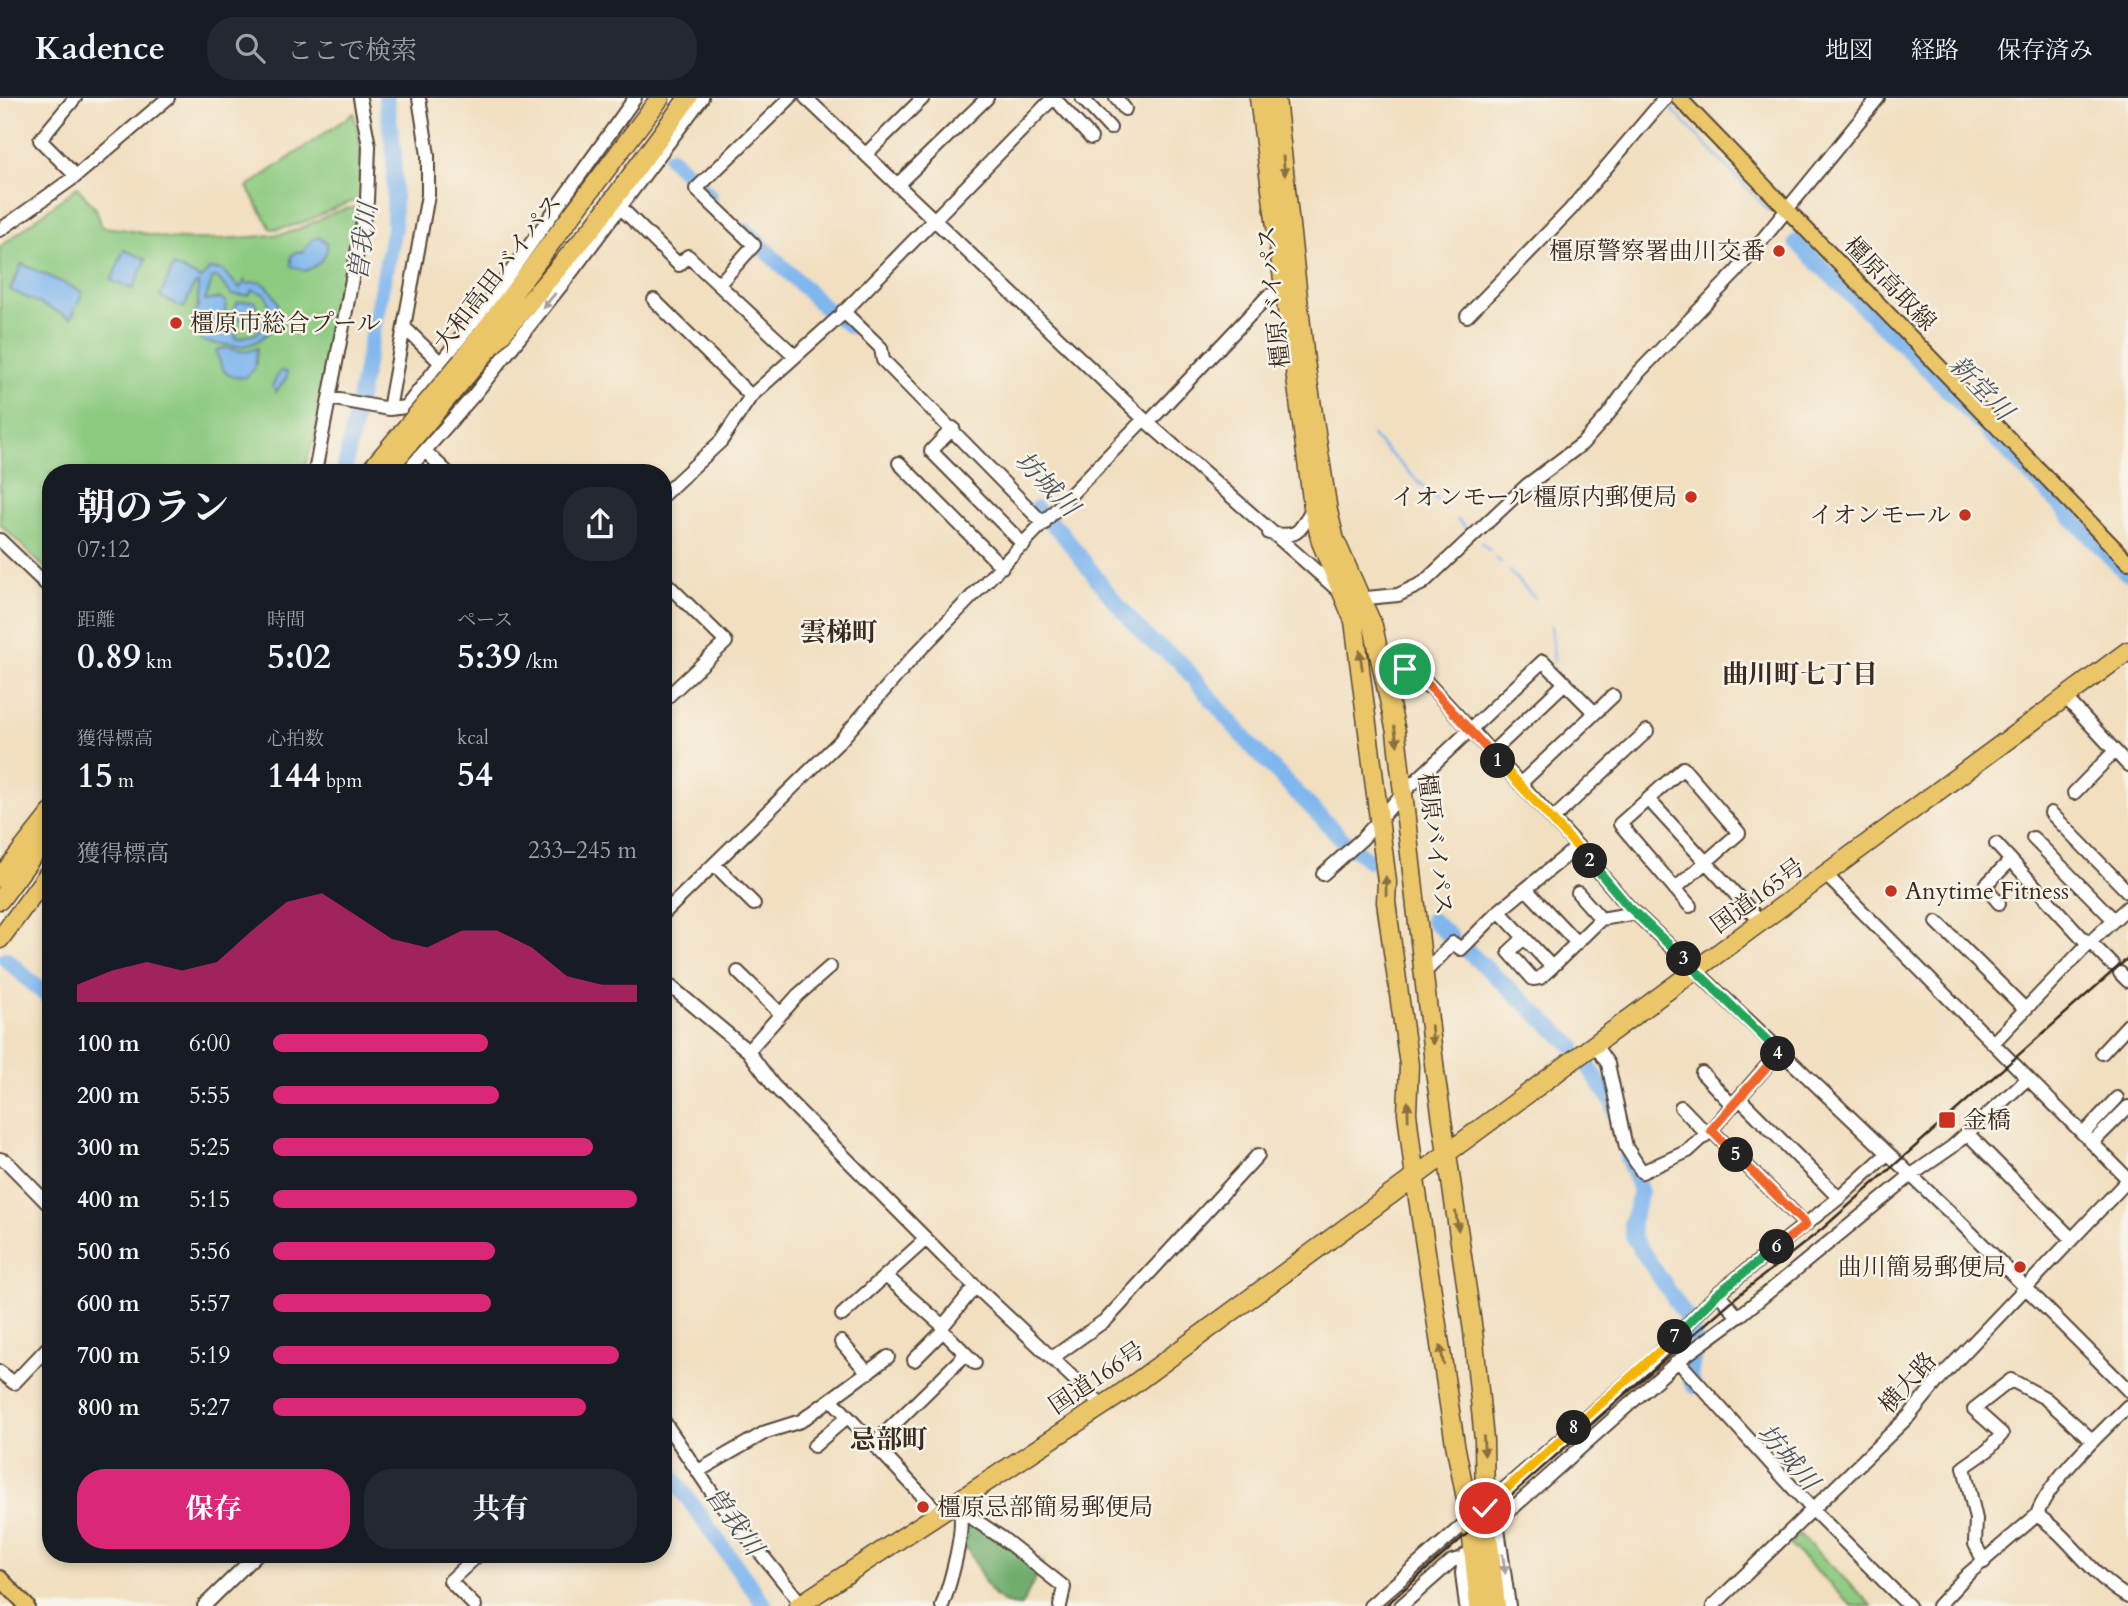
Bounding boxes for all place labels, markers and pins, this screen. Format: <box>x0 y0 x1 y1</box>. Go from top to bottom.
place label: 橿原警察署曲川交番 <box>1549 235 1765 268</box>
marker: 橿原警察署曲川交番 <box>1771 243 1787 259</box>
place label: 橿原市総合プール <box>190 307 381 340</box>
marker: 橿原市総合プール <box>168 315 184 331</box>
place label: イオンモール橿原内郵便局 <box>1391 481 1677 514</box>
marker: イオンモール橿原内郵便局 <box>1683 489 1699 505</box>
place label: イオンモール <box>1809 499 1951 532</box>
marker: イオンモール <box>1957 507 1973 523</box>
pin <box>1375 639 1435 699</box>
pin: 1 <box>1480 744 1516 778</box>
pin: 2 <box>1572 844 1608 878</box>
place label: Anytime Fitness <box>1905 875 2069 908</box>
marker: Anytime Fitness <box>1883 883 1899 899</box>
pin: 3 <box>1666 942 1702 976</box>
pin: 4 <box>1760 1037 1796 1072</box>
place label: 金橋 <box>1963 1104 2011 1137</box>
marker: 金橋 <box>1937 1110 1957 1130</box>
pin: 5 <box>1718 1138 1754 1172</box>
pin: 6 <box>1760 1230 1795 1264</box>
place label: 曲川簡易郵便局 <box>1838 1251 2006 1284</box>
marker: 曲川簡易郵便局 <box>2012 1259 2028 1275</box>
pin: 7 <box>1658 1320 1692 1354</box>
pin: 8 <box>1556 1410 1592 1446</box>
pin <box>1455 1478 1515 1538</box>
place label: 橿原忌部簡易郵便局 <box>937 1491 1153 1524</box>
marker: 橿原忌部簡易郵便局 <box>915 1499 931 1515</box>

